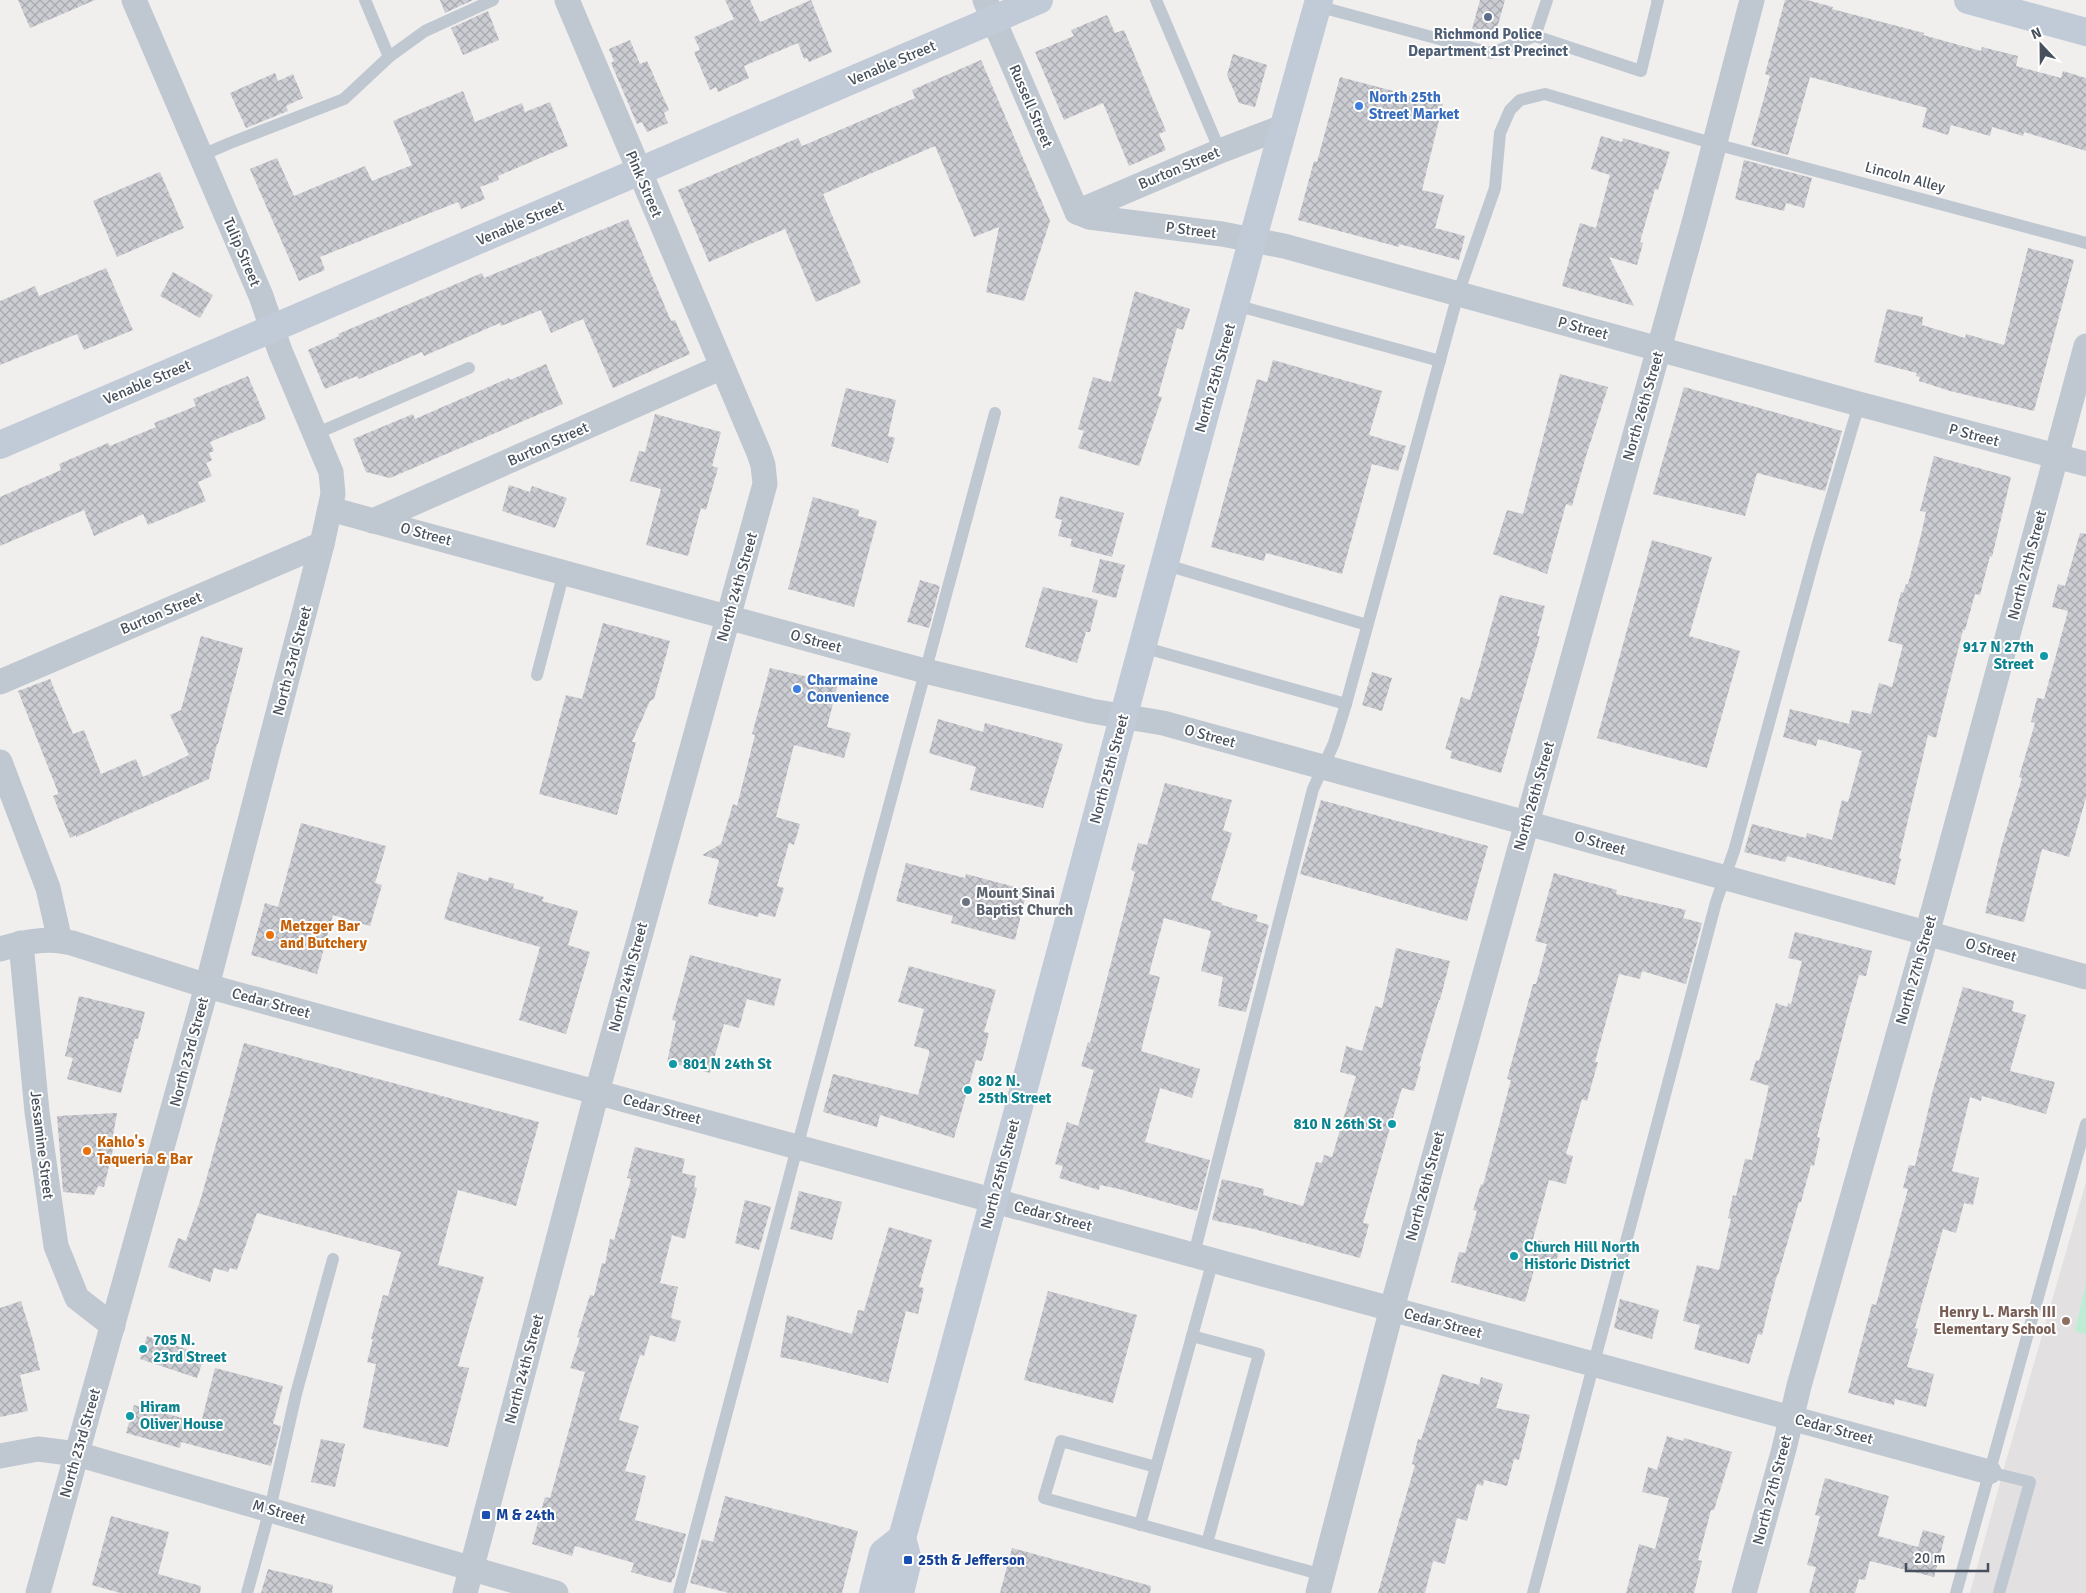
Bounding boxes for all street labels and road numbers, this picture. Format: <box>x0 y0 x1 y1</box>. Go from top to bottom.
street label: Venable Street <box>846 37 938 89</box>
street label: Russell Street <box>1005 62 1057 150</box>
street label: Burton Street <box>1136 143 1222 193</box>
street label: Pink Street <box>622 148 666 220</box>
street label: Lincoln Alley <box>1863 158 1947 196</box>
street label: Venable Street <box>474 197 566 249</box>
street label: Tulip Street <box>219 215 265 289</box>
street label: P Street <box>1165 218 1217 242</box>
street label: P Street <box>1556 313 1610 343</box>
street label: North 25th Street <box>1191 321 1239 435</box>
street label: North 26th Street <box>1619 349 1667 463</box>
street label: Venable Street <box>101 356 193 408</box>
street label: Burton Street <box>505 418 591 470</box>
street label: P Street <box>1947 420 2001 450</box>
street label: North 27th Street <box>2004 508 2050 622</box>
street label: O Street <box>398 519 454 549</box>
street label: North 24th Street <box>713 530 761 644</box>
street label: Burton Street <box>118 588 204 638</box>
street label: North 23rd Street <box>269 604 315 718</box>
street label: O Street <box>788 626 844 656</box>
street label: North 25th Street <box>1086 712 1132 826</box>
street label: O Street <box>1182 721 1238 751</box>
street label: North 26th Street <box>1510 739 1558 853</box>
street label: O Street <box>1572 827 1628 859</box>
street label: North 27th Street <box>1892 913 1940 1027</box>
street label: North 24th Street <box>605 920 651 1034</box>
street label: O Street <box>1963 934 2019 966</box>
street label: Cedar Street <box>230 984 312 1022</box>
street label: North 23rd Street <box>166 995 212 1109</box>
street label: Jessamine Street <box>26 1090 58 1200</box>
street label: Cedar Street <box>621 1090 703 1128</box>
street label: North 25th Street <box>977 1117 1023 1231</box>
street label: North 26th Street <box>1402 1129 1448 1243</box>
street label: Cedar Street <box>1012 1197 1094 1235</box>
street label: Cedar Street <box>1402 1304 1484 1342</box>
street label: North 24th Street <box>501 1312 547 1426</box>
street label: North 23rd Street <box>56 1386 104 1500</box>
street label: Cedar Street <box>1793 1410 1875 1448</box>
street label: North 27th Street <box>1749 1433 1795 1547</box>
street label: M Street <box>250 1496 308 1528</box>

